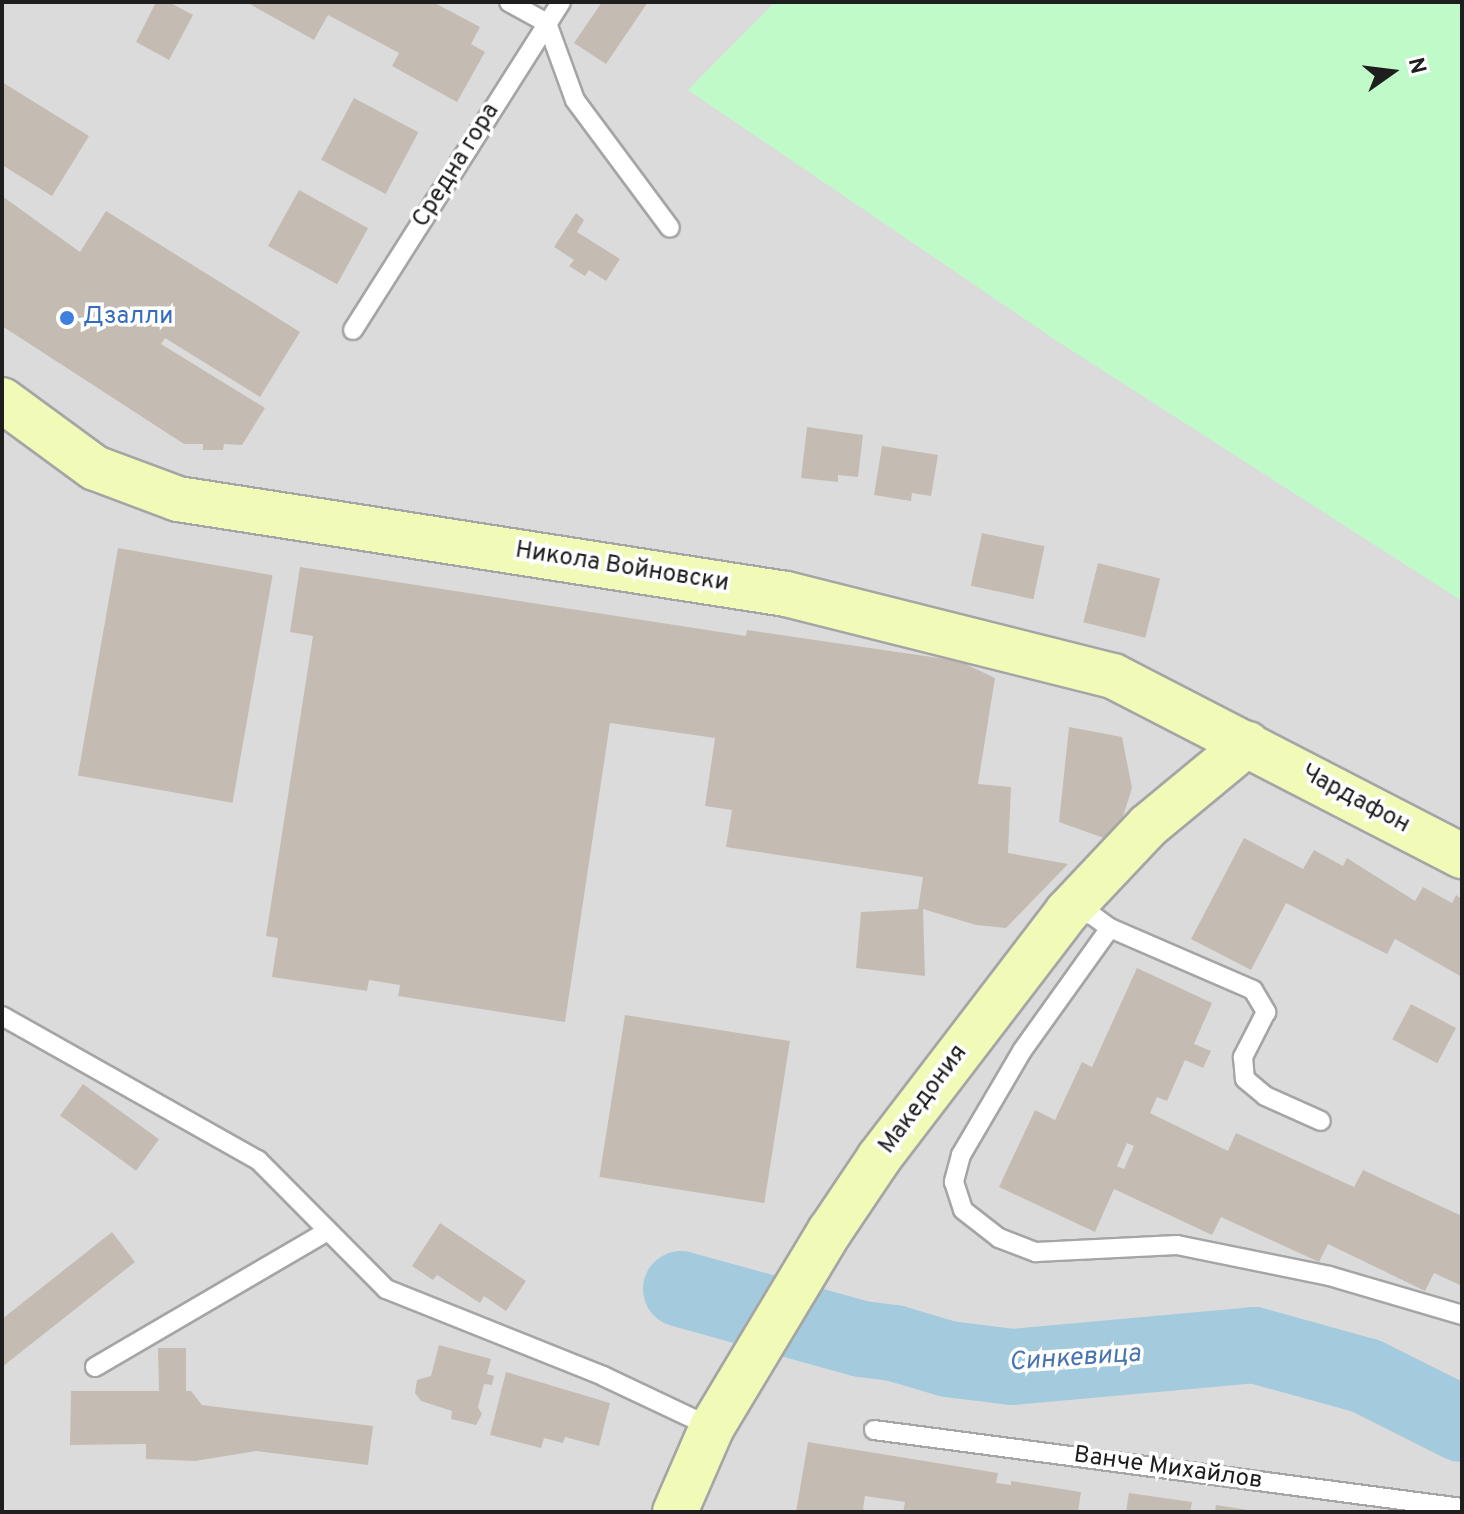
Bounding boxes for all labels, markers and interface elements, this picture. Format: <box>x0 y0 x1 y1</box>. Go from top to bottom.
north arrow <box>1352 32 1432 112</box>
text: N <box>1401 55 1431 77</box>
street label: Средна гора <box>407 99 507 233</box>
place label: Дзалли <box>83 304 173 332</box>
marker: Дзалли <box>58 309 76 327</box>
street label: Никола Войновски <box>513 537 731 599</box>
street label: Чардафон <box>1296 759 1414 841</box>
street label: Македония <box>874 1040 974 1160</box>
water label: Синкевица <box>1008 1339 1142 1379</box>
street label: Ванче Михайлов <box>1072 1442 1264 1496</box>

